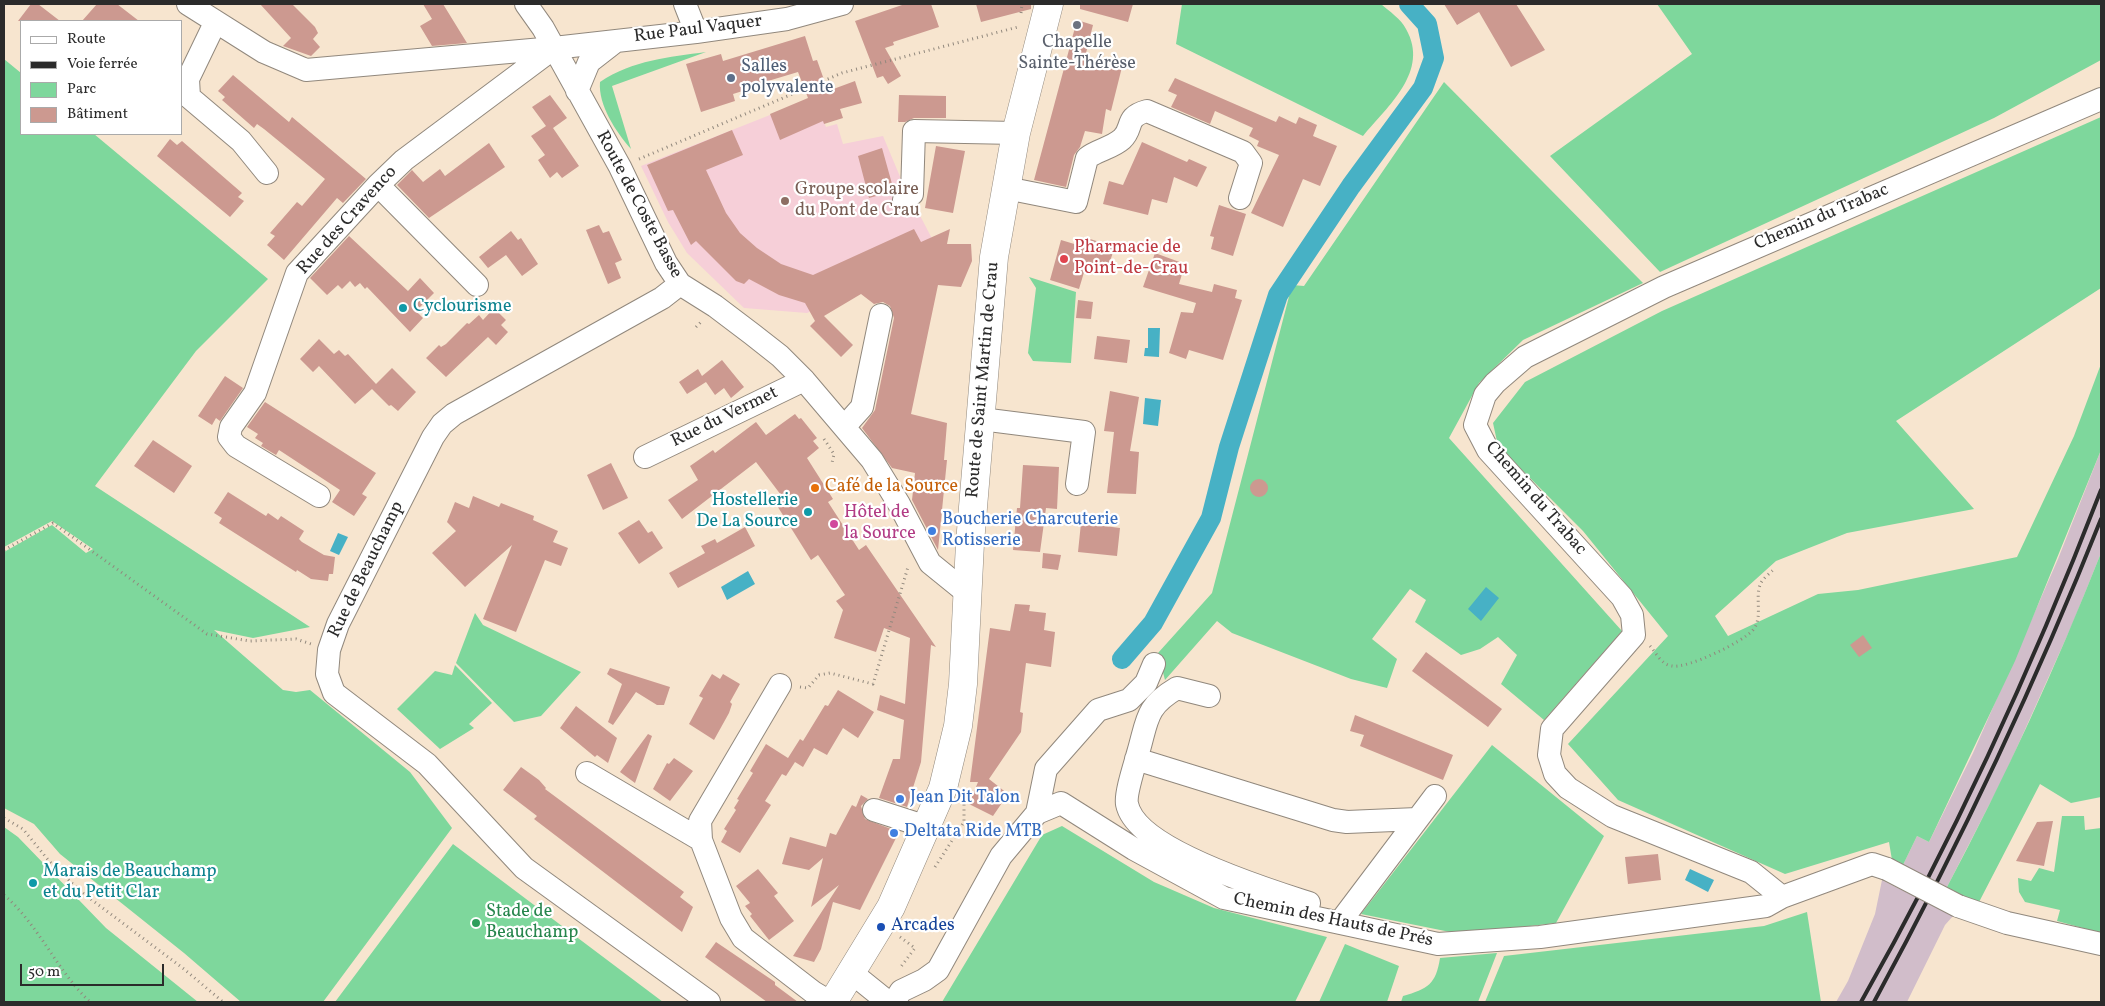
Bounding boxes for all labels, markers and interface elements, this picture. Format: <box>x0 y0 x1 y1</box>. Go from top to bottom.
street label: Rue Paul Vaquer <box>633 11 763 49</box>
marker: Chapelle Sainte-Thérèse <box>1071 19 1083 31</box>
legend <box>20 20 182 135</box>
text: Route <box>67 29 106 50</box>
place label: Chapelle Sainte-Thérèse <box>1018 33 1136 76</box>
text: Voie ferrée <box>67 54 138 75</box>
place label: Salles polyvalente <box>741 57 834 100</box>
marker: Salles polyvalente <box>725 72 737 84</box>
text: Parc <box>67 79 96 100</box>
text: Bâtiment <box>67 104 128 125</box>
street label: Route de Coste Basse <box>590 128 686 282</box>
street label: Rue des Cravenco <box>294 162 402 280</box>
place label: Groupe scolaire du Pont de Crau <box>795 180 920 222</box>
street label: Chemin du Trabac <box>1752 180 1892 256</box>
marker: Groupe scolaire du Pont de Crau <box>779 195 791 207</box>
place label: Pharmacie de Point-de-Crau <box>1074 238 1188 280</box>
marker: Pharmacie de Point-de-Crau <box>1058 253 1070 265</box>
street label: Route de Saint Martin de Crau <box>963 261 1005 499</box>
place label: Cyclourisme <box>413 297 511 319</box>
marker: Cyclourisme <box>397 302 409 314</box>
street label: Rue du Vermet <box>668 383 782 453</box>
street label: Chemin du Trabac <box>1480 438 1590 560</box>
place label: Café de la Source <box>825 477 958 499</box>
marker: Café de la Source <box>809 482 821 494</box>
place label: Hostellerie De La Source <box>696 491 798 534</box>
street label: Rue de Beauchamp <box>325 498 409 642</box>
place label: Hôtel de la Source <box>844 503 916 546</box>
marker: Hostellerie De La Source <box>802 506 814 518</box>
place label: Boucherie Charcuterie Rotisserie <box>942 510 1118 552</box>
marker: Hôtel de la Source <box>828 518 840 530</box>
marker: Boucherie Charcuterie Rotisserie <box>926 525 938 537</box>
place label: Jean Dit Talon <box>910 788 1020 810</box>
marker: Jean Dit Talon <box>894 793 906 805</box>
place label: Deltata Ride MTB <box>904 822 1042 844</box>
marker: Deltata Ride MTB <box>888 827 900 839</box>
place label: Marais de Beauchamp et du Petit Clar <box>43 862 217 904</box>
marker: Marais de Beauchamp et du Petit Clar <box>27 877 39 889</box>
street label: Chemin des Hauts de Prés <box>1231 889 1435 953</box>
place label: Stade de Beauchamp <box>486 902 578 944</box>
place label: Arcades <box>891 916 955 938</box>
marker: Stade de Beauchamp <box>470 917 482 929</box>
marker: Arcades <box>875 921 887 933</box>
scale bar <box>22 954 166 986</box>
text: 50 m <box>28 962 60 983</box>

